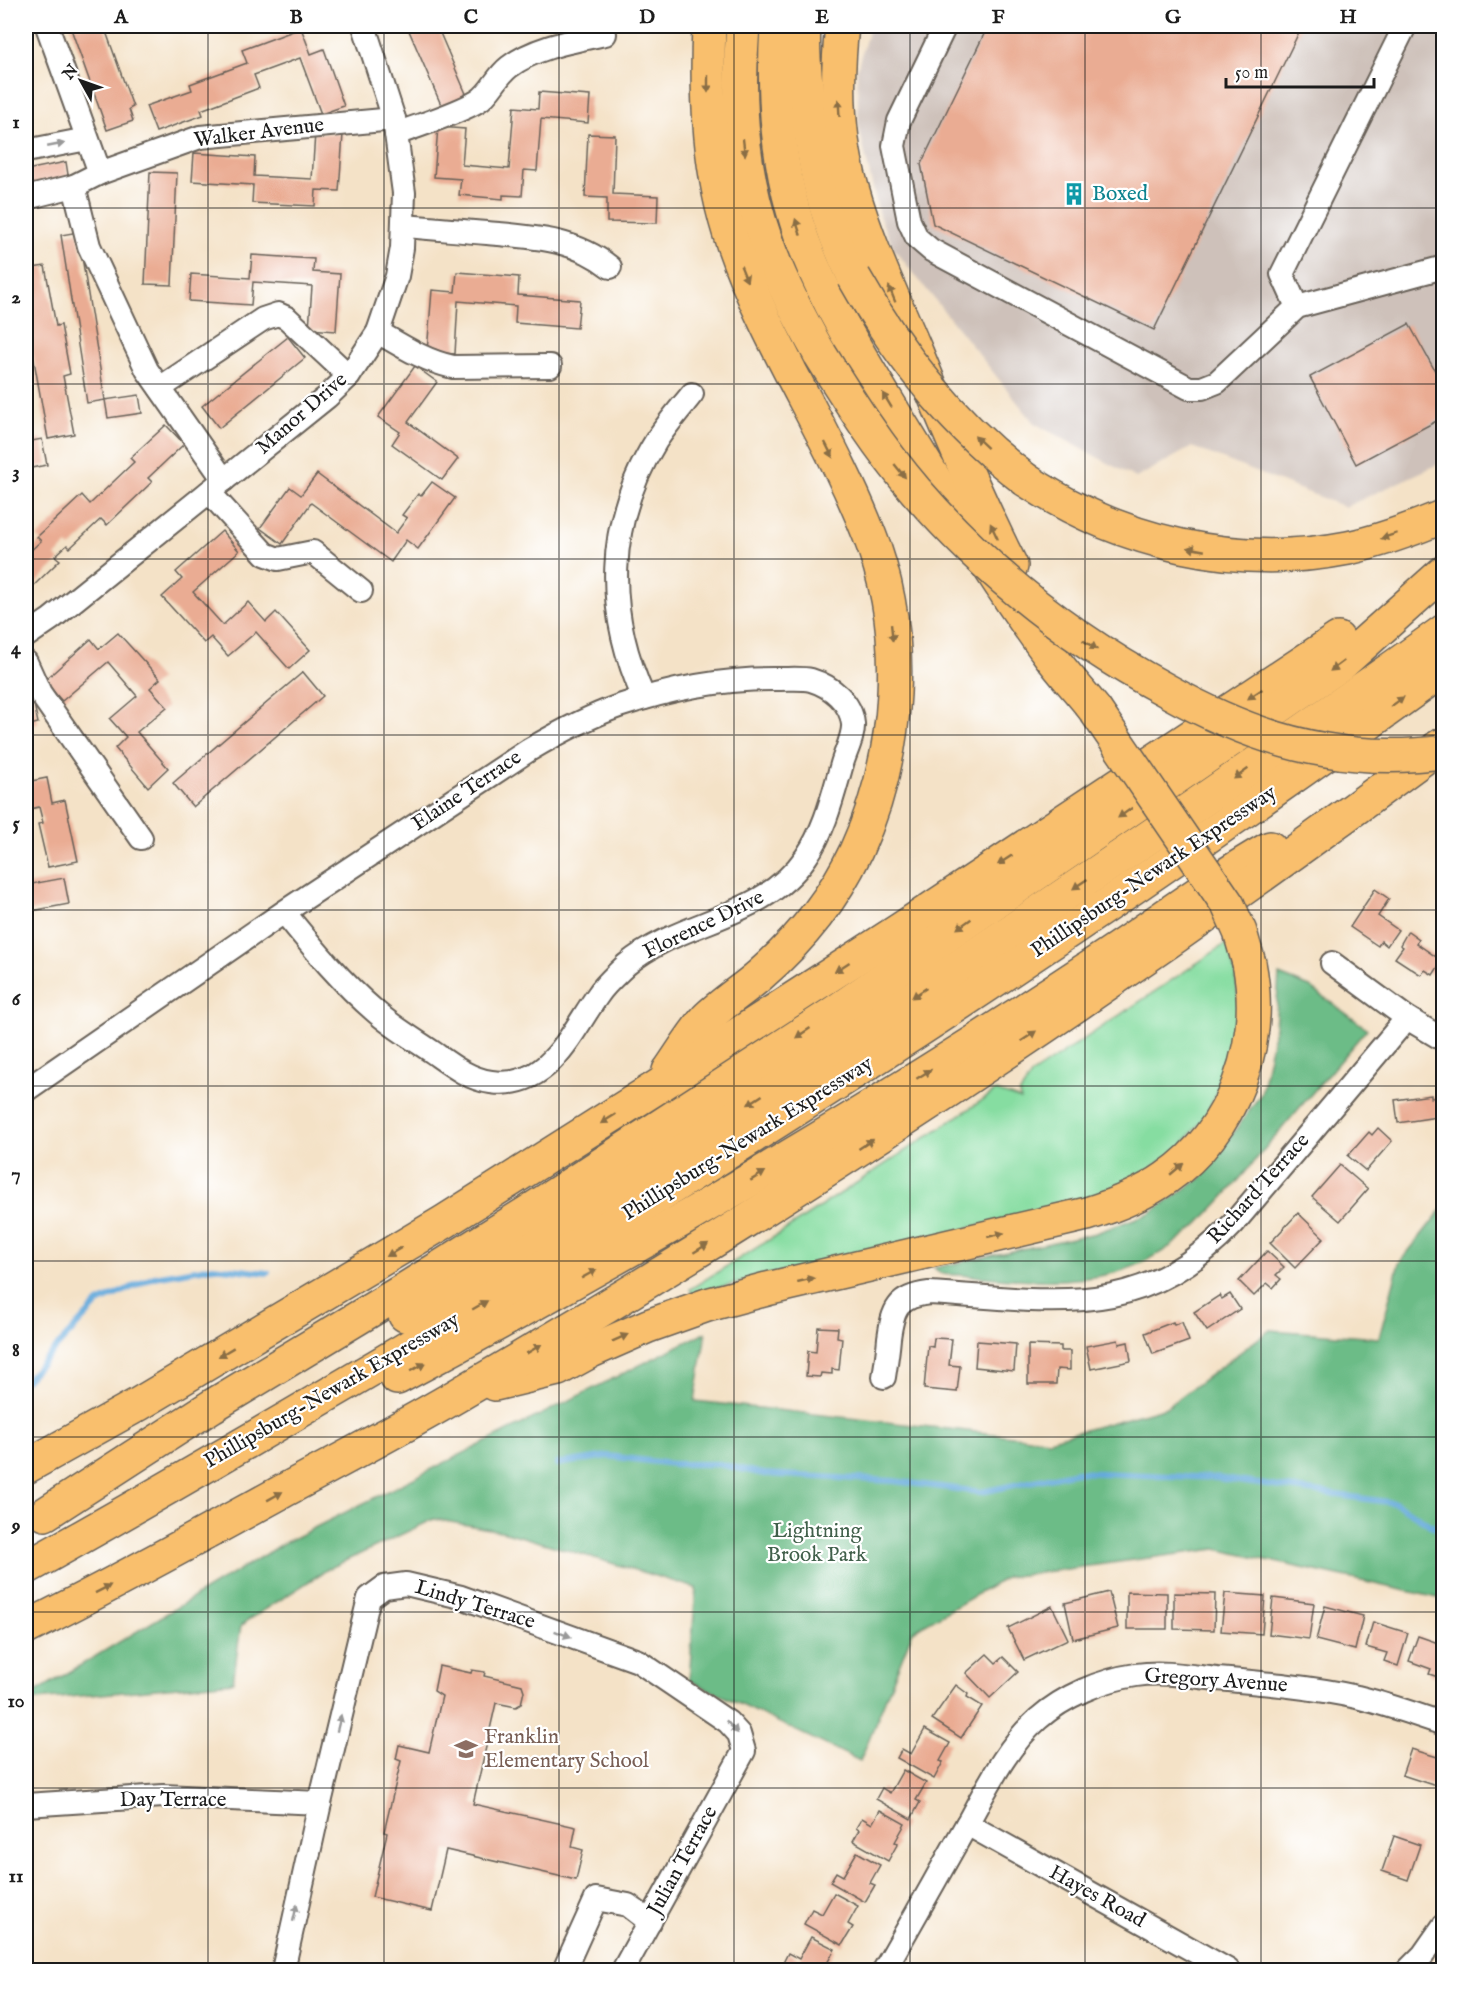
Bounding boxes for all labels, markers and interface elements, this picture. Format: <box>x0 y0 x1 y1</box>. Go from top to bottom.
text: A <box>113 5 129 30</box>
text: B <box>289 5 303 30</box>
text: C <box>464 5 478 30</box>
text: D <box>639 5 655 30</box>
text: E <box>815 5 829 30</box>
text: F <box>992 5 1005 30</box>
text: G <box>1165 5 1182 30</box>
text: H <box>1339 5 1357 30</box>
north arrow <box>51 51 111 111</box>
scale bar <box>1226 51 1374 89</box>
text: N <box>58 61 83 85</box>
text: 50 m <box>1235 62 1268 85</box>
one-way arrow <box>703 74 713 93</box>
one-way arrow <box>835 98 844 117</box>
text: 1 <box>12 110 20 135</box>
street label: Walker Avenue <box>192 112 326 154</box>
one-way arrow <box>739 137 749 156</box>
one-way arrow <box>47 140 66 149</box>
building icon: Boxed <box>1061 181 1087 207</box>
place label: Boxed <box>1092 181 1149 208</box>
one-way arrow <box>793 218 803 236</box>
one-way arrow <box>739 266 749 284</box>
text: 2 <box>11 285 21 310</box>
one-way arrow <box>887 285 896 303</box>
street label: Manor Drive <box>251 367 354 461</box>
one-way arrow <box>882 391 892 408</box>
one-way arrow <box>975 436 989 450</box>
one-way arrow <box>824 442 834 459</box>
text: 3 <box>12 460 20 485</box>
one-way arrow <box>894 464 906 479</box>
one-way arrow <box>989 523 998 540</box>
one-way arrow <box>1380 532 1398 542</box>
one-way arrow <box>1186 544 1205 553</box>
one-way arrow <box>887 623 897 642</box>
text: 4 <box>11 636 22 661</box>
one-way arrow <box>1081 640 1098 651</box>
one-way arrow <box>1329 660 1344 672</box>
one-way arrow <box>1247 688 1263 699</box>
one-way arrow <box>1390 697 1405 709</box>
street label: Elaine Terrace <box>407 744 527 838</box>
one-way arrow <box>1233 768 1249 779</box>
street label: Phillipsburg-Newark Expressway <box>1026 779 1282 964</box>
one-way arrow <box>1117 807 1133 818</box>
text: 5 <box>12 811 20 836</box>
one-way arrow <box>998 854 1014 866</box>
one-way arrow <box>1073 878 1089 890</box>
street label: Florence Drive <box>639 884 769 966</box>
one-way arrow <box>957 918 973 930</box>
one-way arrow <box>834 961 850 972</box>
text: 6 <box>12 987 22 1012</box>
one-way arrow <box>911 988 927 999</box>
one-way arrow <box>795 1028 811 1039</box>
one-way arrow <box>1020 1030 1036 1042</box>
street label: Phillipsburg-Newark Expressway <box>618 1050 879 1227</box>
one-way arrow <box>916 1069 932 1080</box>
one-way arrow <box>747 1094 764 1105</box>
one-way arrow <box>600 1113 616 1124</box>
street label: Richard Terrace <box>1202 1128 1316 1250</box>
one-way arrow <box>858 1138 874 1149</box>
text: 7 <box>11 1162 21 1187</box>
one-way arrow <box>1169 1163 1184 1176</box>
one-way arrow <box>750 1170 766 1181</box>
one-way arrow <box>987 1230 1005 1240</box>
one-way arrow <box>693 1243 709 1254</box>
one-way arrow <box>385 1247 402 1257</box>
one-way arrow <box>581 1269 598 1279</box>
one-way arrow <box>797 1274 815 1284</box>
one-way arrow <box>472 1300 489 1310</box>
street label: Phillipsburg-Newark Expressway <box>200 1306 465 1475</box>
one-way arrow <box>612 1333 630 1343</box>
text: 8 <box>12 1338 20 1363</box>
one-way arrow <box>526 1344 542 1355</box>
one-way arrow <box>217 1347 234 1357</box>
one-way arrow <box>410 1362 427 1372</box>
one-way arrow <box>267 1490 283 1501</box>
text: 9 <box>11 1513 21 1538</box>
park label: Lightning Brook Park <box>767 1518 868 1569</box>
street label: Lindy Terrace <box>412 1574 539 1636</box>
one-way arrow <box>95 1584 112 1593</box>
one-way arrow <box>554 1629 572 1639</box>
street label: Gregory Avenue <box>1144 1663 1289 1699</box>
text: 10 <box>7 1689 25 1714</box>
one-way arrow <box>335 1714 345 1733</box>
one-way arrow <box>725 1720 739 1735</box>
place label: Franklin Elementary School <box>484 1724 649 1775</box>
school or university icon: Franklin Elementary School <box>453 1736 479 1762</box>
street label: Day Terrace <box>120 1787 227 1814</box>
street label: Julian Terrace <box>641 1801 724 1922</box>
street label: Hayes Road <box>1044 1859 1151 1935</box>
text: 11 <box>9 1864 23 1889</box>
one-way arrow <box>291 1904 301 1923</box>

